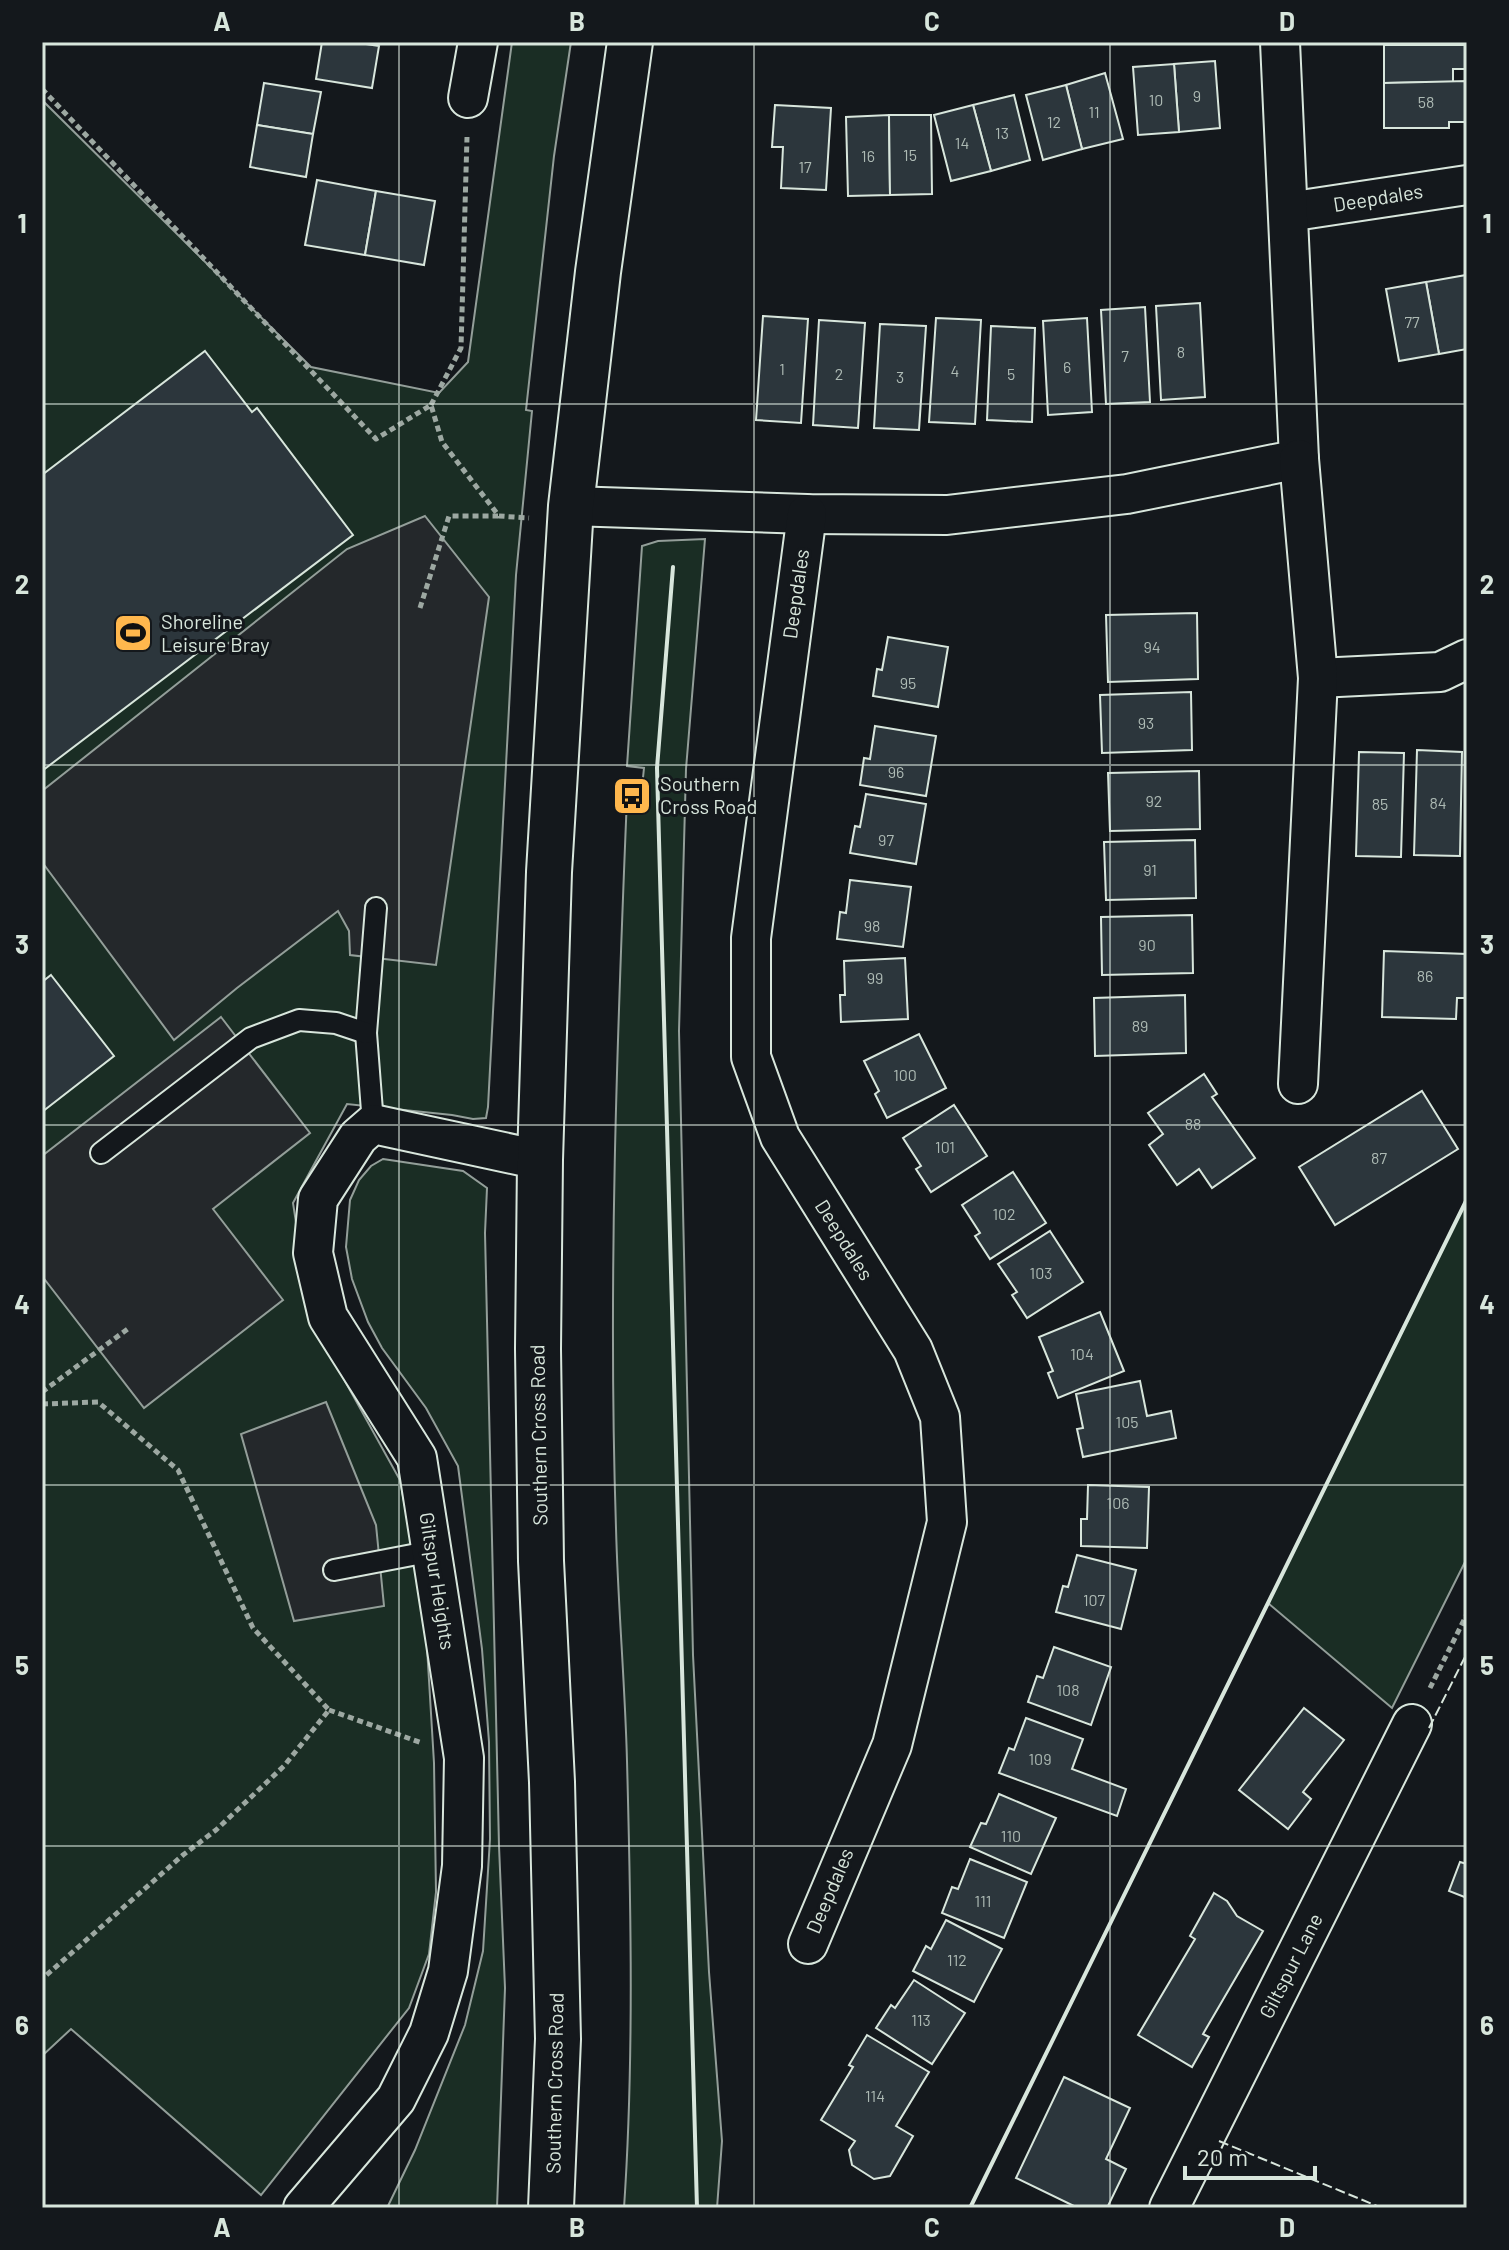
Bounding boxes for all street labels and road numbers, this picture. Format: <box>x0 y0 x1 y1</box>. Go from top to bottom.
street label: Deepdales <box>1331 178 1424 216</box>
street label: Deepdales <box>777 547 813 640</box>
street label: Deepdales <box>811 1195 879 1284</box>
street label: Southern Cross Road <box>524 1344 552 1526</box>
street label: Giltspur Heights <box>415 1510 461 1651</box>
street label: Deepdales <box>800 1844 858 1937</box>
street label: Giltspur Lane <box>1253 1909 1327 2022</box>
street label: Southern Cross Road <box>540 1992 568 2174</box>

